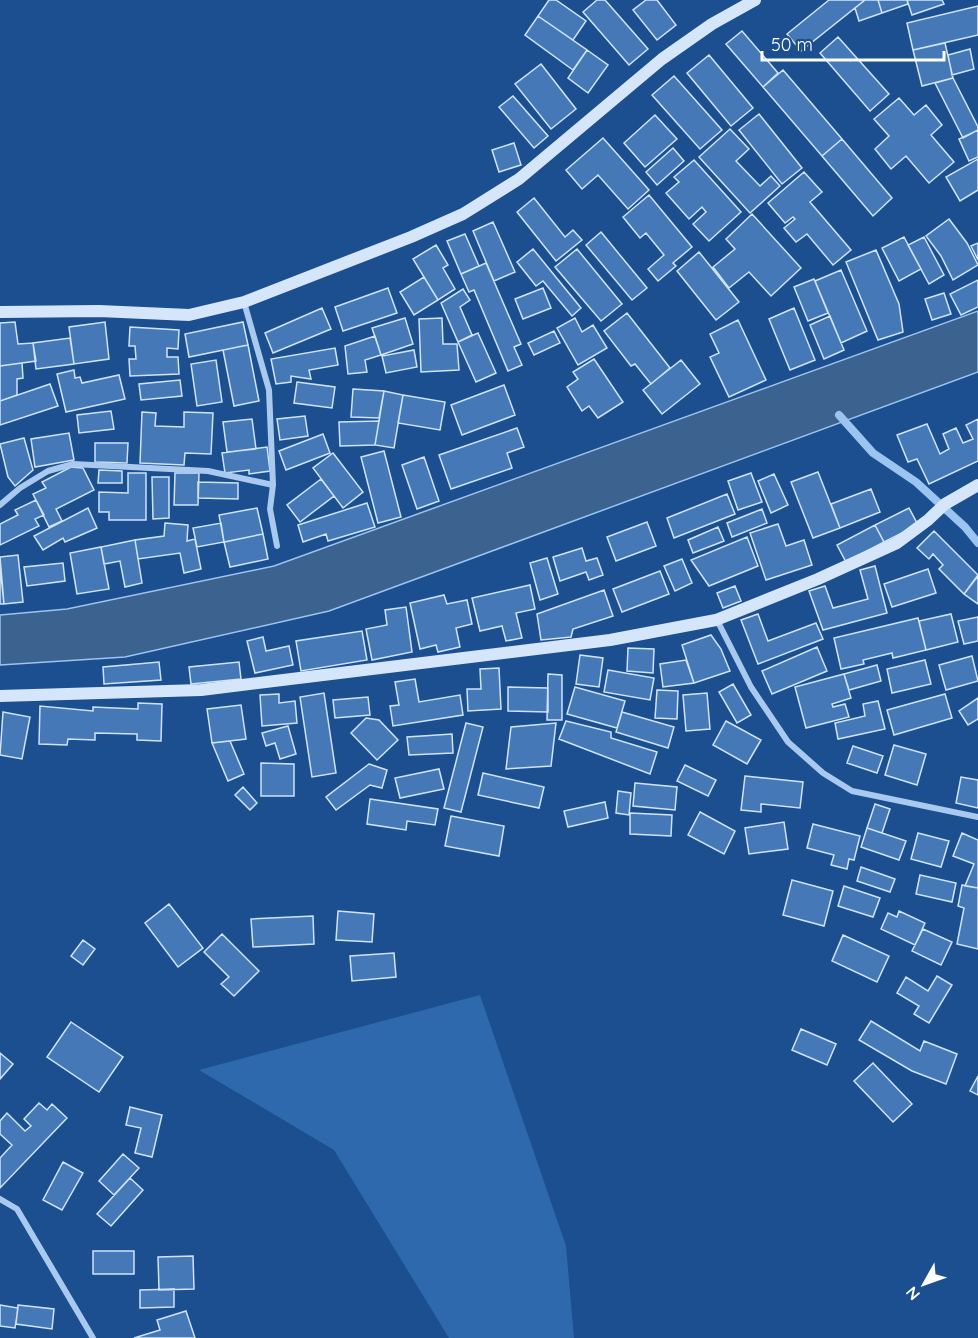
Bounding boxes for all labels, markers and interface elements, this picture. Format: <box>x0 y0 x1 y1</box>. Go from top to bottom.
scale bar <box>762 24 944 62</box>
text: 50 m <box>771 33 813 56</box>
north arrow <box>894 1254 954 1314</box>
text: N <box>901 1283 924 1305</box>

